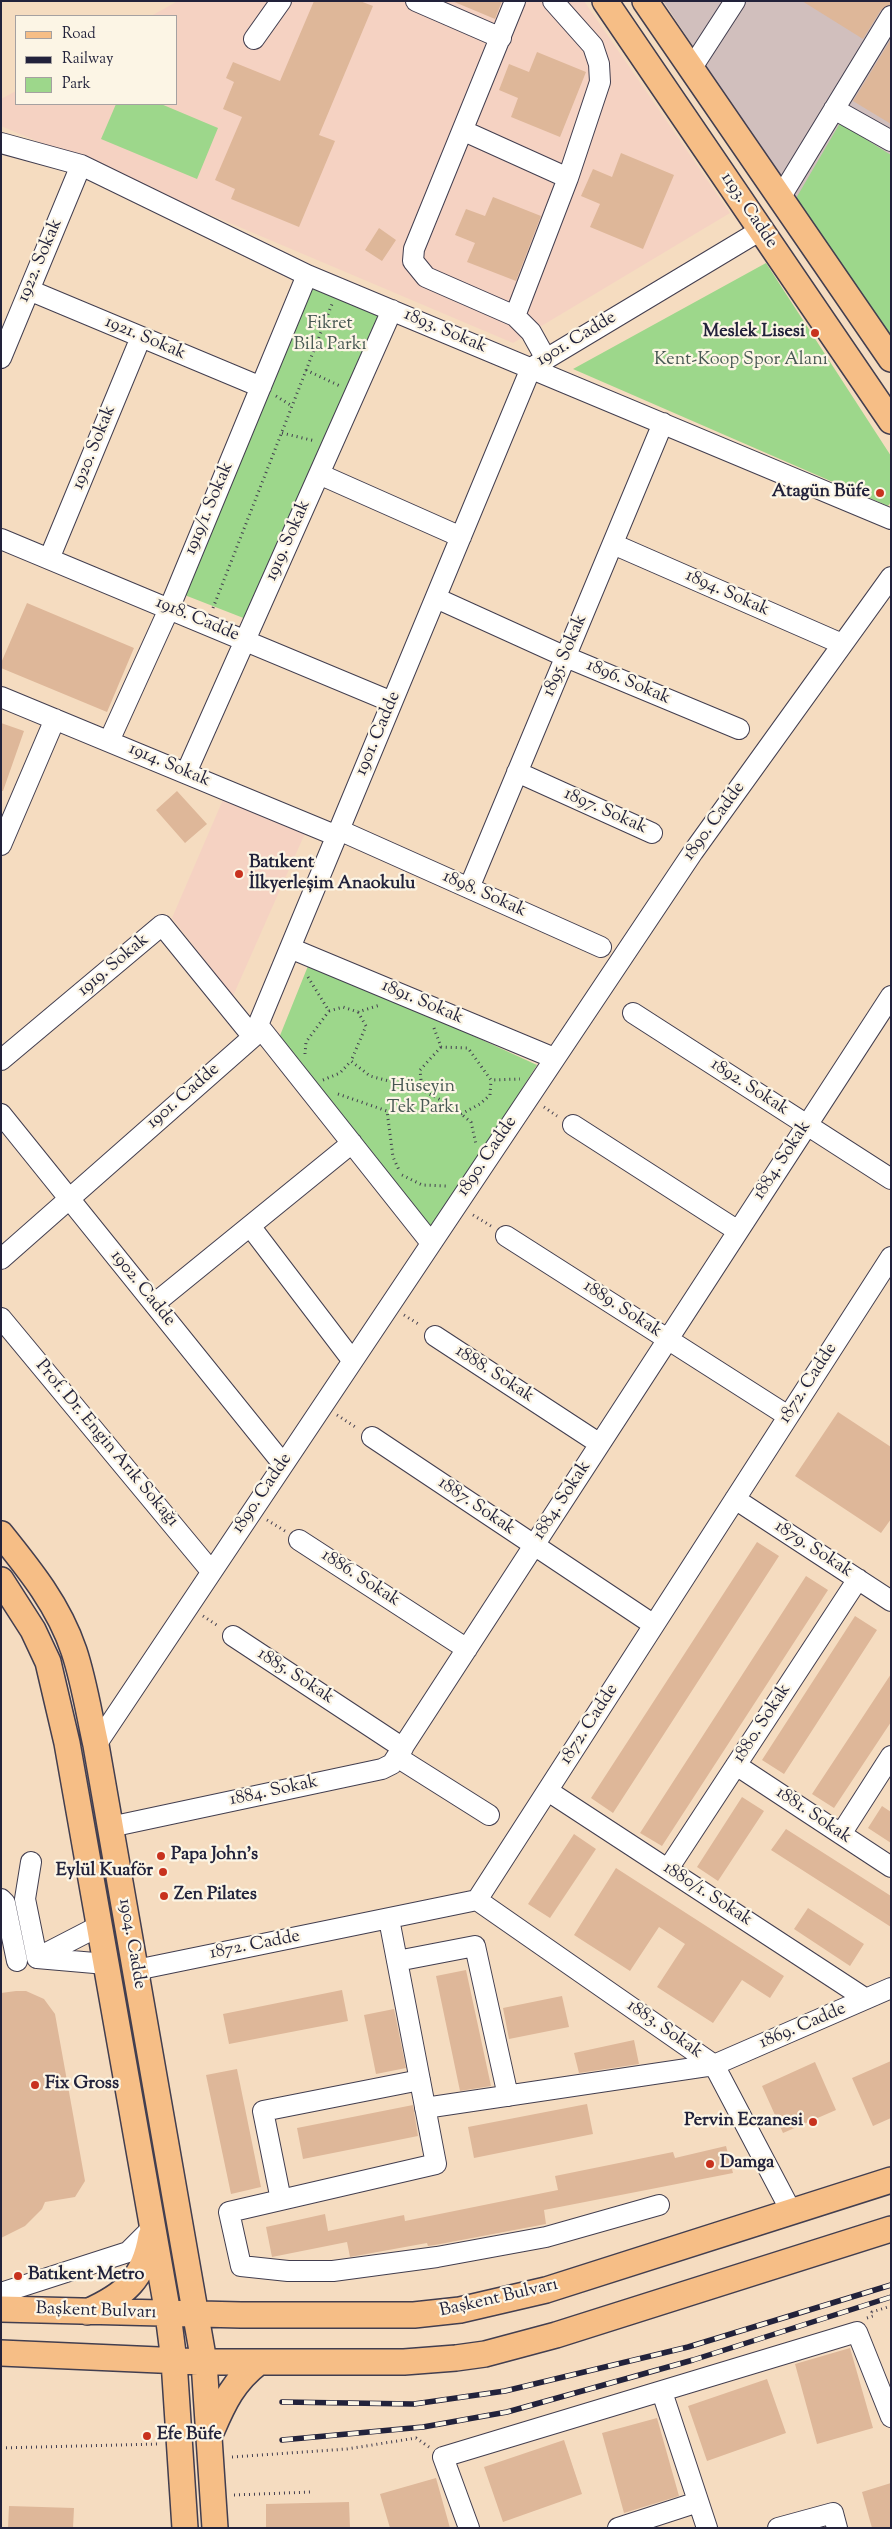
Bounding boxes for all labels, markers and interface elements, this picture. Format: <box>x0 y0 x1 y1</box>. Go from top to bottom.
legend <box>15 15 178 105</box>
text: Road <box>62 24 96 45</box>
text: Railway <box>62 49 113 70</box>
text: Park <box>62 74 91 95</box>
street label: 1193. Cadde <box>715 169 781 253</box>
street label: 1922. Sokak <box>14 216 68 306</box>
street label: 1893. Sokak <box>400 305 490 359</box>
street label: 1901. Cadde <box>533 308 621 372</box>
street label: 1921. Sokak <box>101 312 189 366</box>
park label: Fikret Bila Parkı <box>293 314 367 356</box>
place label: Meslek Lisesi <box>703 322 805 344</box>
marker: Meslek Lisesi <box>809 327 821 339</box>
park label: Kent-Koop Spor Alanı <box>654 350 828 372</box>
street label: 1920. Sokak <box>68 403 122 493</box>
street label: 1919/1. Sokak <box>181 459 239 559</box>
place label: Atagün Büfe <box>772 482 870 504</box>
marker: Atagün Büfe <box>874 487 886 499</box>
street label: 1919. Sokak <box>262 497 316 585</box>
street label: 1894. Sokak <box>682 566 772 622</box>
street label: 1918. Cadde <box>152 593 242 647</box>
street label: 1895. Sokak <box>539 612 593 700</box>
street label: 1896. Sokak <box>583 656 673 710</box>
street label: 1901. Cadde <box>352 689 406 779</box>
street label: 1914. Sokak <box>125 739 213 793</box>
street label: 1890. Cadde <box>679 778 751 866</box>
street label: 1897. Sokak <box>560 784 650 840</box>
place label: Batıkent İlkyerleşim Anaokulu <box>249 853 415 896</box>
street label: 1898. Sokak <box>439 867 529 923</box>
marker: Batıkent İlkyerleşim Anaokulu <box>233 868 245 880</box>
street label: 1919. Sokak <box>74 930 154 1002</box>
street label: 1891. Sokak <box>378 976 466 1030</box>
street label: 1892. Sokak <box>706 1055 792 1121</box>
street label: 1901. Cadde <box>143 1060 225 1134</box>
park label: Hüseyin Tek Parkı <box>387 1077 459 1120</box>
street label: 1890. Cadde <box>453 1113 523 1201</box>
street label: 1884. Sokak <box>749 1117 817 1205</box>
street label: 1902. Cadde <box>105 1247 179 1331</box>
street label: 1889. Sokak <box>579 1277 665 1343</box>
street label: 1872. Cadde <box>775 1340 843 1428</box>
street label: 1888. Sokak <box>450 1342 538 1408</box>
street label: Prof. Dr. Engin Arık Sokağı <box>30 1356 182 1532</box>
street label: 1890. Cadde <box>228 1450 298 1538</box>
street label: 1884. Sokak <box>529 1457 597 1545</box>
street label: 1887. Sokak <box>433 1473 519 1541</box>
street label: 1879. Sokak <box>770 1517 856 1583</box>
street label: 1886. Sokak <box>317 1546 403 1612</box>
street label: 1885. Sokak <box>253 1644 337 1710</box>
street label: 1880. Sokak <box>729 1680 797 1768</box>
street label: 1872. Cadde <box>556 1681 624 1769</box>
street label: 1884. Sokak <box>228 1772 320 1812</box>
street label: 1881. Sokak <box>771 1783 855 1849</box>
place label: Papa John's <box>171 1845 258 1867</box>
marker: Papa John's <box>155 1850 167 1862</box>
street label: 1880/1. Sokak <box>658 1858 756 1932</box>
place label: Eylül Kuaför <box>56 1861 153 1883</box>
marker: Eylül Kuaför <box>157 1866 169 1878</box>
place label: Zen Pilates <box>174 1885 257 1907</box>
marker: Zen Pilates <box>158 1890 170 1902</box>
street label: 1904. Cadde <box>112 1897 150 1991</box>
street label: 1872. Cadde <box>208 1927 302 1965</box>
street label: 1883. Sokak <box>622 1996 706 2064</box>
street label: 1869. Cadde <box>757 1999 849 2055</box>
place label: Fix Gross <box>45 2074 119 2096</box>
marker: Fix Gross <box>29 2079 41 2091</box>
place label: Pervin Eczanesi <box>684 2111 803 2133</box>
marker: Pervin Eczanesi <box>807 2116 819 2128</box>
place label: Damga <box>720 2153 774 2175</box>
marker: Damga <box>704 2158 716 2170</box>
place label: Batıkent Metro <box>28 2265 144 2287</box>
marker: Batıkent Metro <box>12 2270 24 2282</box>
street label: Başkent Bulvarı <box>438 2275 560 2323</box>
street label: Başkent Bulvarı <box>35 2299 157 2325</box>
place label: Efe Büfe <box>157 2425 222 2447</box>
marker: Efe Büfe <box>141 2430 153 2442</box>

